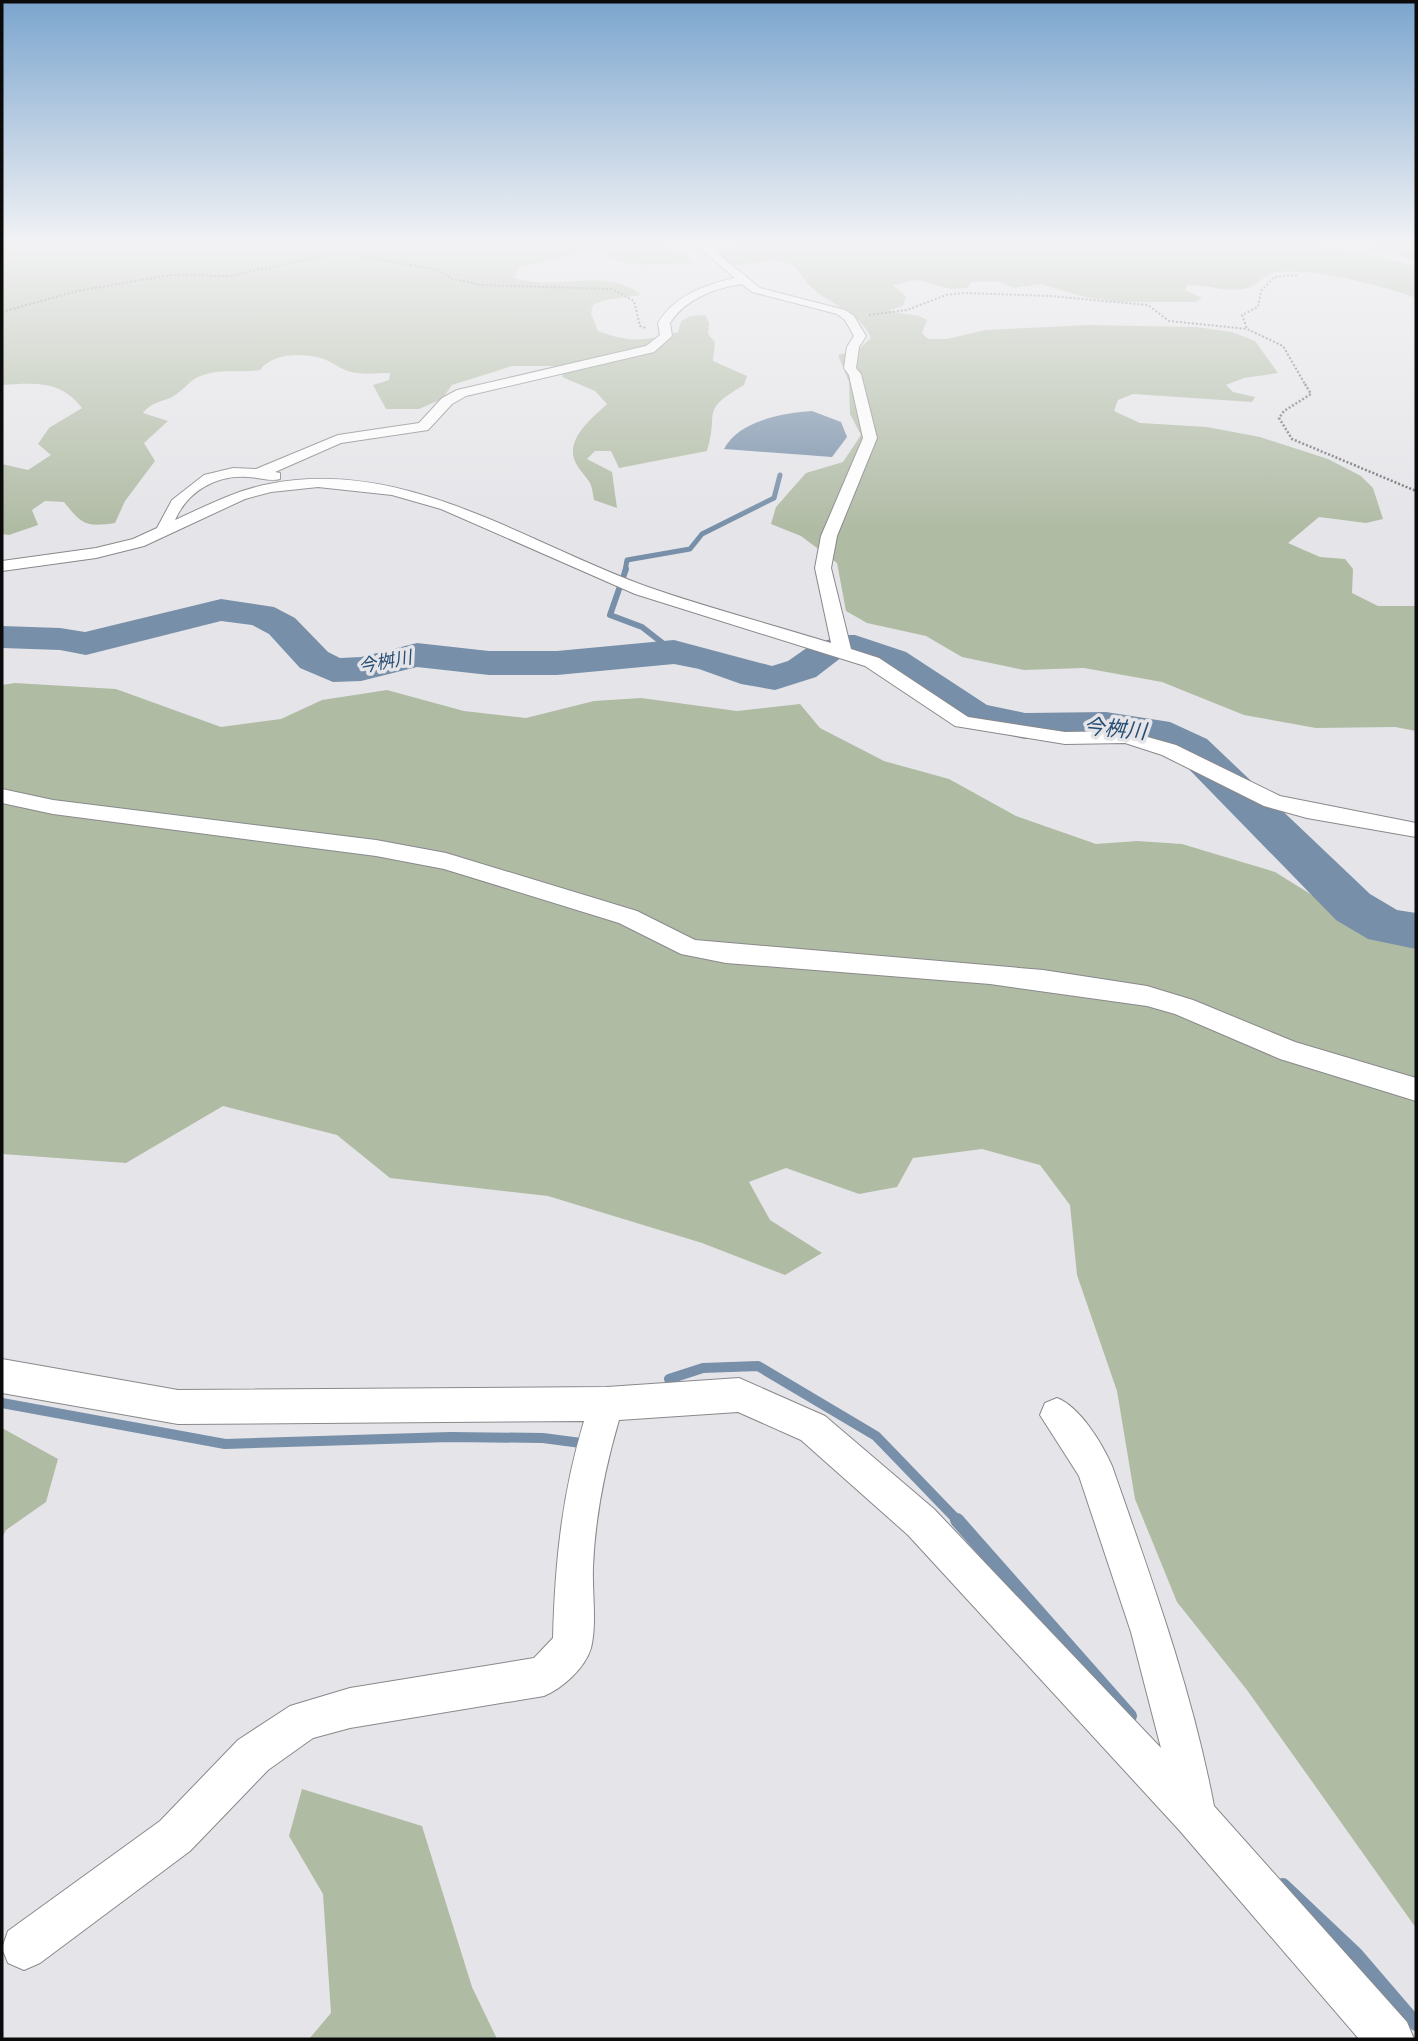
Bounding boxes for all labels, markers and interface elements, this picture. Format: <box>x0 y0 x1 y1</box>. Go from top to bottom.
water label: 今桝川 <box>356 645 416 678</box>
water label: 今桝川 <box>1083 712 1150 744</box>

